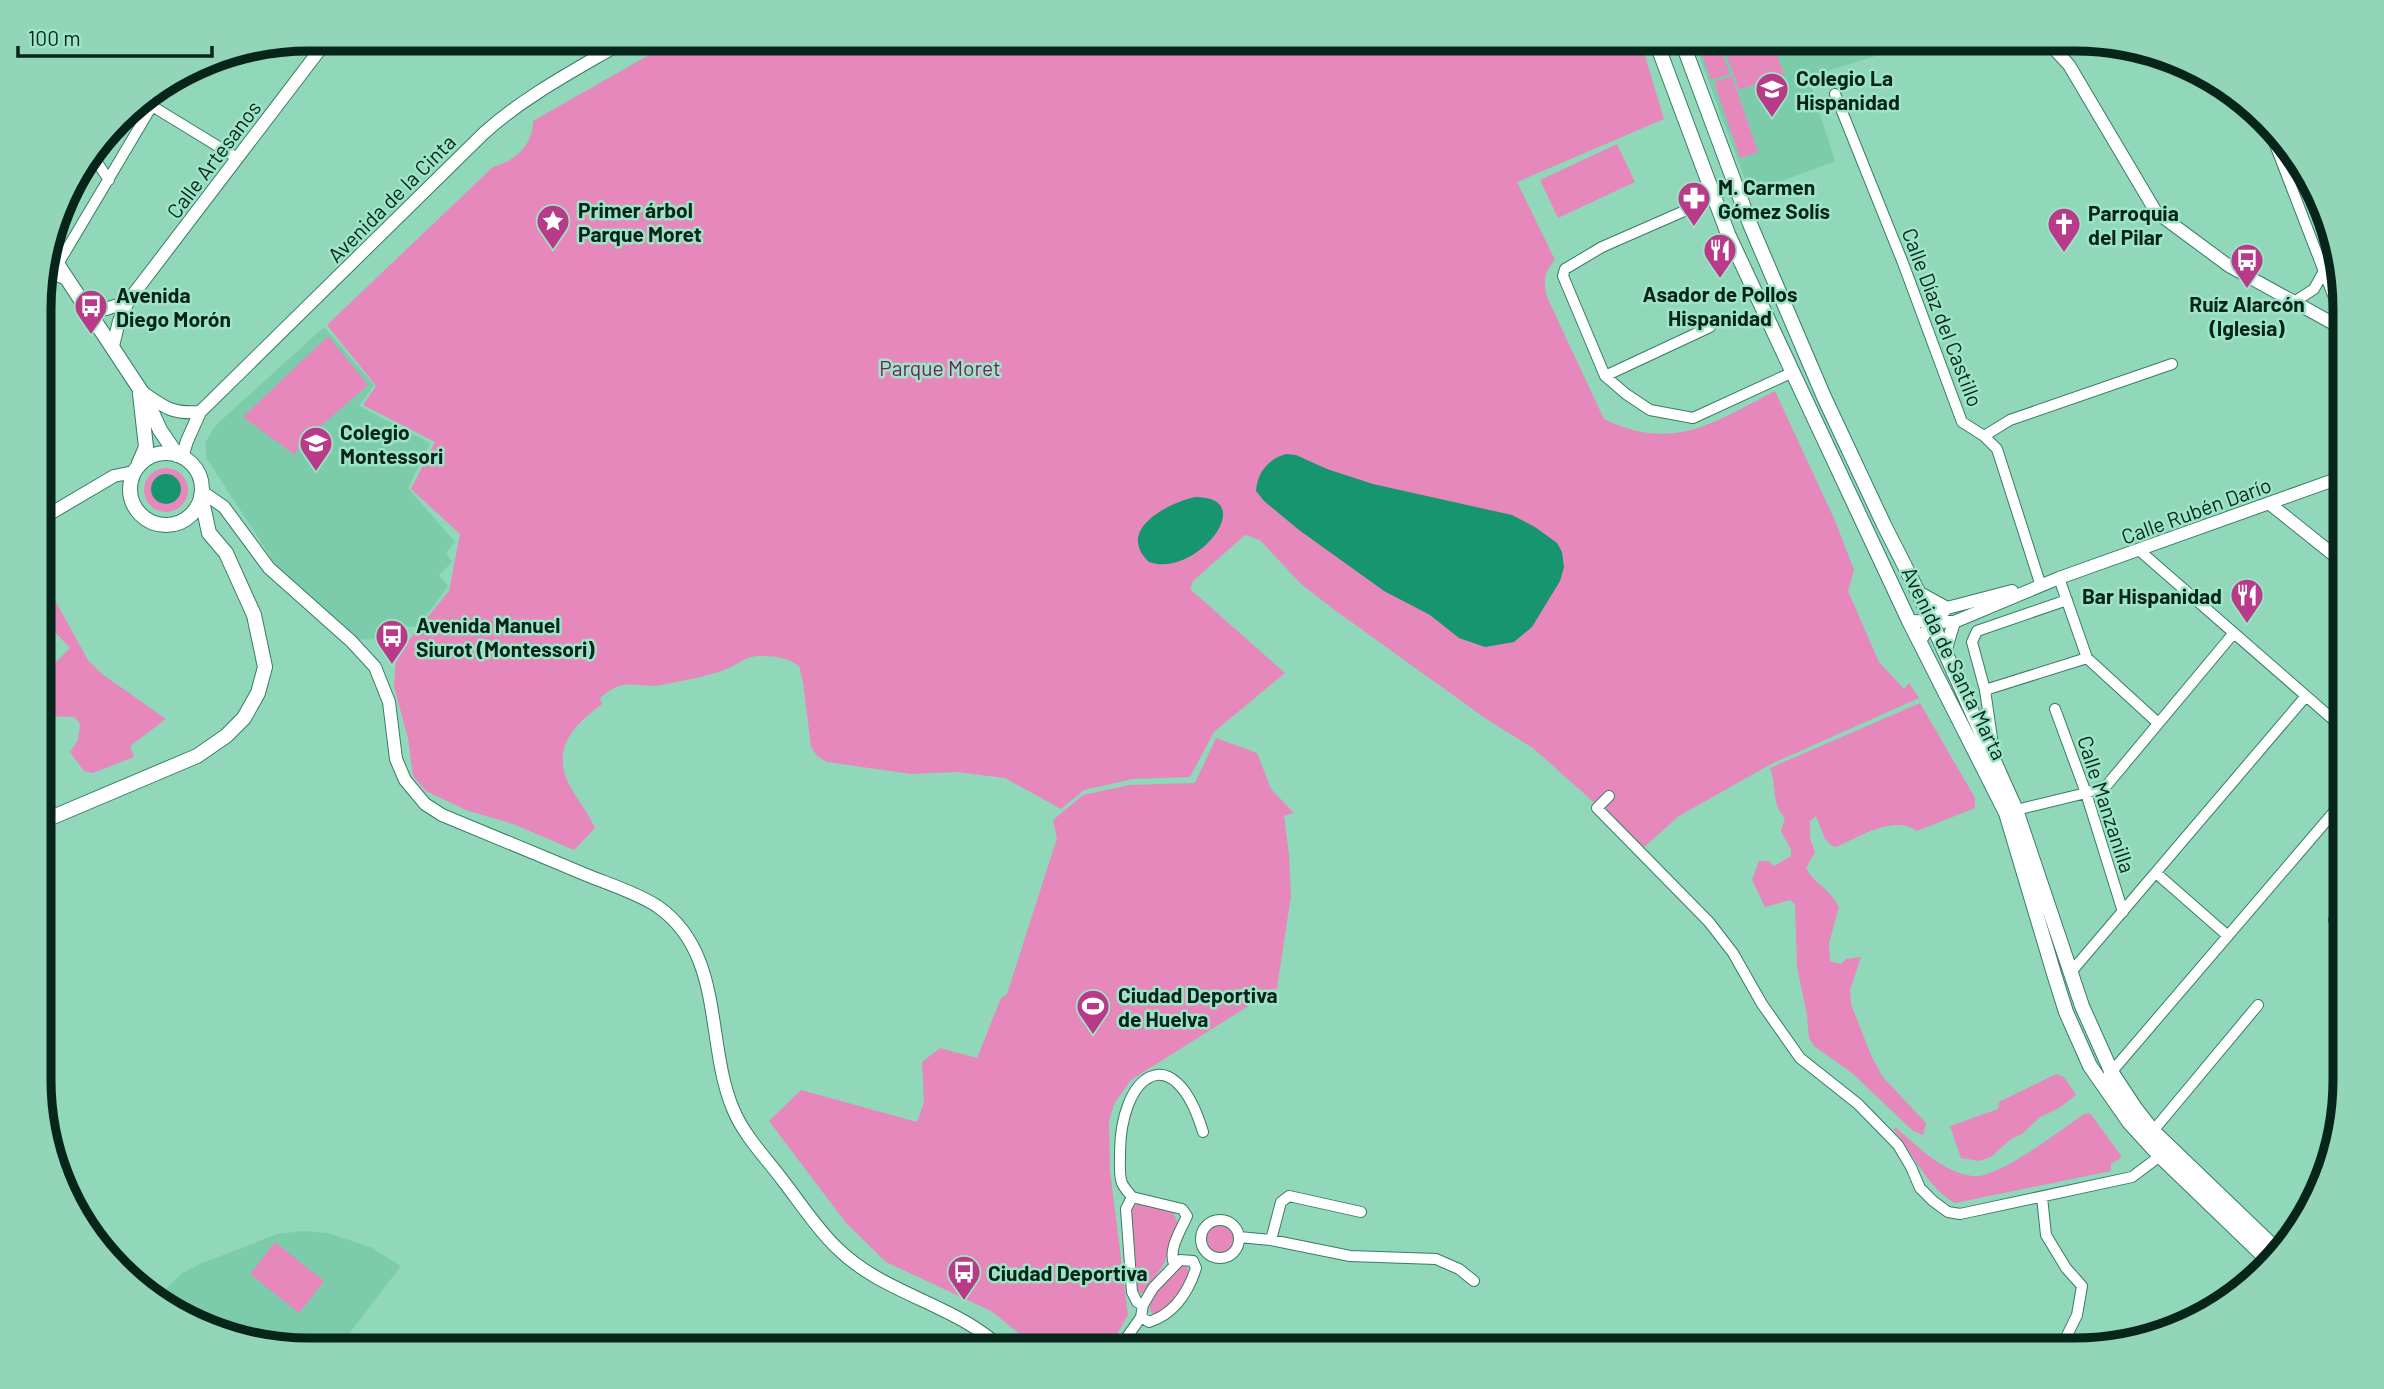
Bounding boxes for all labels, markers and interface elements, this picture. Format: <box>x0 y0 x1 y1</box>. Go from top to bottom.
scale bar <box>18 14 212 58</box>
text: 100 m <box>28 25 81 50</box>
place label: Colegio La Hispanidad <box>1796 65 1900 114</box>
school or university icon: Colegio La Hispanidad <box>1753 70 1791 119</box>
street label: Calle Artesanos <box>161 95 265 223</box>
street label: Avenida de la Cinta <box>322 129 460 267</box>
place label: M. Carmen Gómez Solís <box>1718 174 1830 223</box>
pharmacy icon: M. Carmen Gómez Solís <box>1675 179 1713 228</box>
place label: Primer árbol Parque Moret <box>578 197 702 246</box>
place label: Parroquia del Pilar <box>2088 200 2179 249</box>
place icon: Primer árbol Parque Moret <box>534 202 572 251</box>
church icon: Parroquia del Pilar <box>2045 205 2083 254</box>
street label: Calle Díaz del Castillo <box>1897 224 1989 410</box>
restaurant icon: Asador de Pollos Hispanidad <box>1701 231 1739 280</box>
bus stop icon: Ruíz Alarcón (Iglesia) <box>2228 241 2266 290</box>
place label: Asador de Pollos Hispanidad <box>1642 281 1798 330</box>
place label: Avenida Diego Morón <box>116 282 231 331</box>
bus stop icon: Avenida Diego Morón <box>72 287 110 336</box>
place label: Ruíz Alarcón (Iglesia) <box>2189 291 2305 340</box>
park label: Parque Moret <box>879 355 1001 380</box>
place label: Colegio Montessori <box>340 419 443 468</box>
school or university icon: Colegio Montessori <box>297 424 335 473</box>
street label: Calle Rubén Darío <box>2118 471 2274 549</box>
street label: Avenida de Santa Marta <box>1897 562 2013 764</box>
restaurant icon: Bar Hispanidad <box>2228 576 2266 625</box>
place label: Bar Hispanidad <box>2082 583 2222 608</box>
place label: Avenida Manuel Siurot (Montessori) <box>416 612 595 661</box>
bus stop icon: Avenida Manuel Siurot (Montessori) <box>373 617 411 666</box>
street label: Calle Manzanilla <box>2073 732 2141 876</box>
place label: Ciudad Deportiva de Huelva <box>1118 982 1278 1031</box>
sports icon: Ciudad Deportiva de Huelva <box>1074 987 1112 1036</box>
bus stop icon: Ciudad Deportiva <box>945 1253 983 1302</box>
place label: Ciudad Deportiva <box>988 1260 1148 1285</box>

